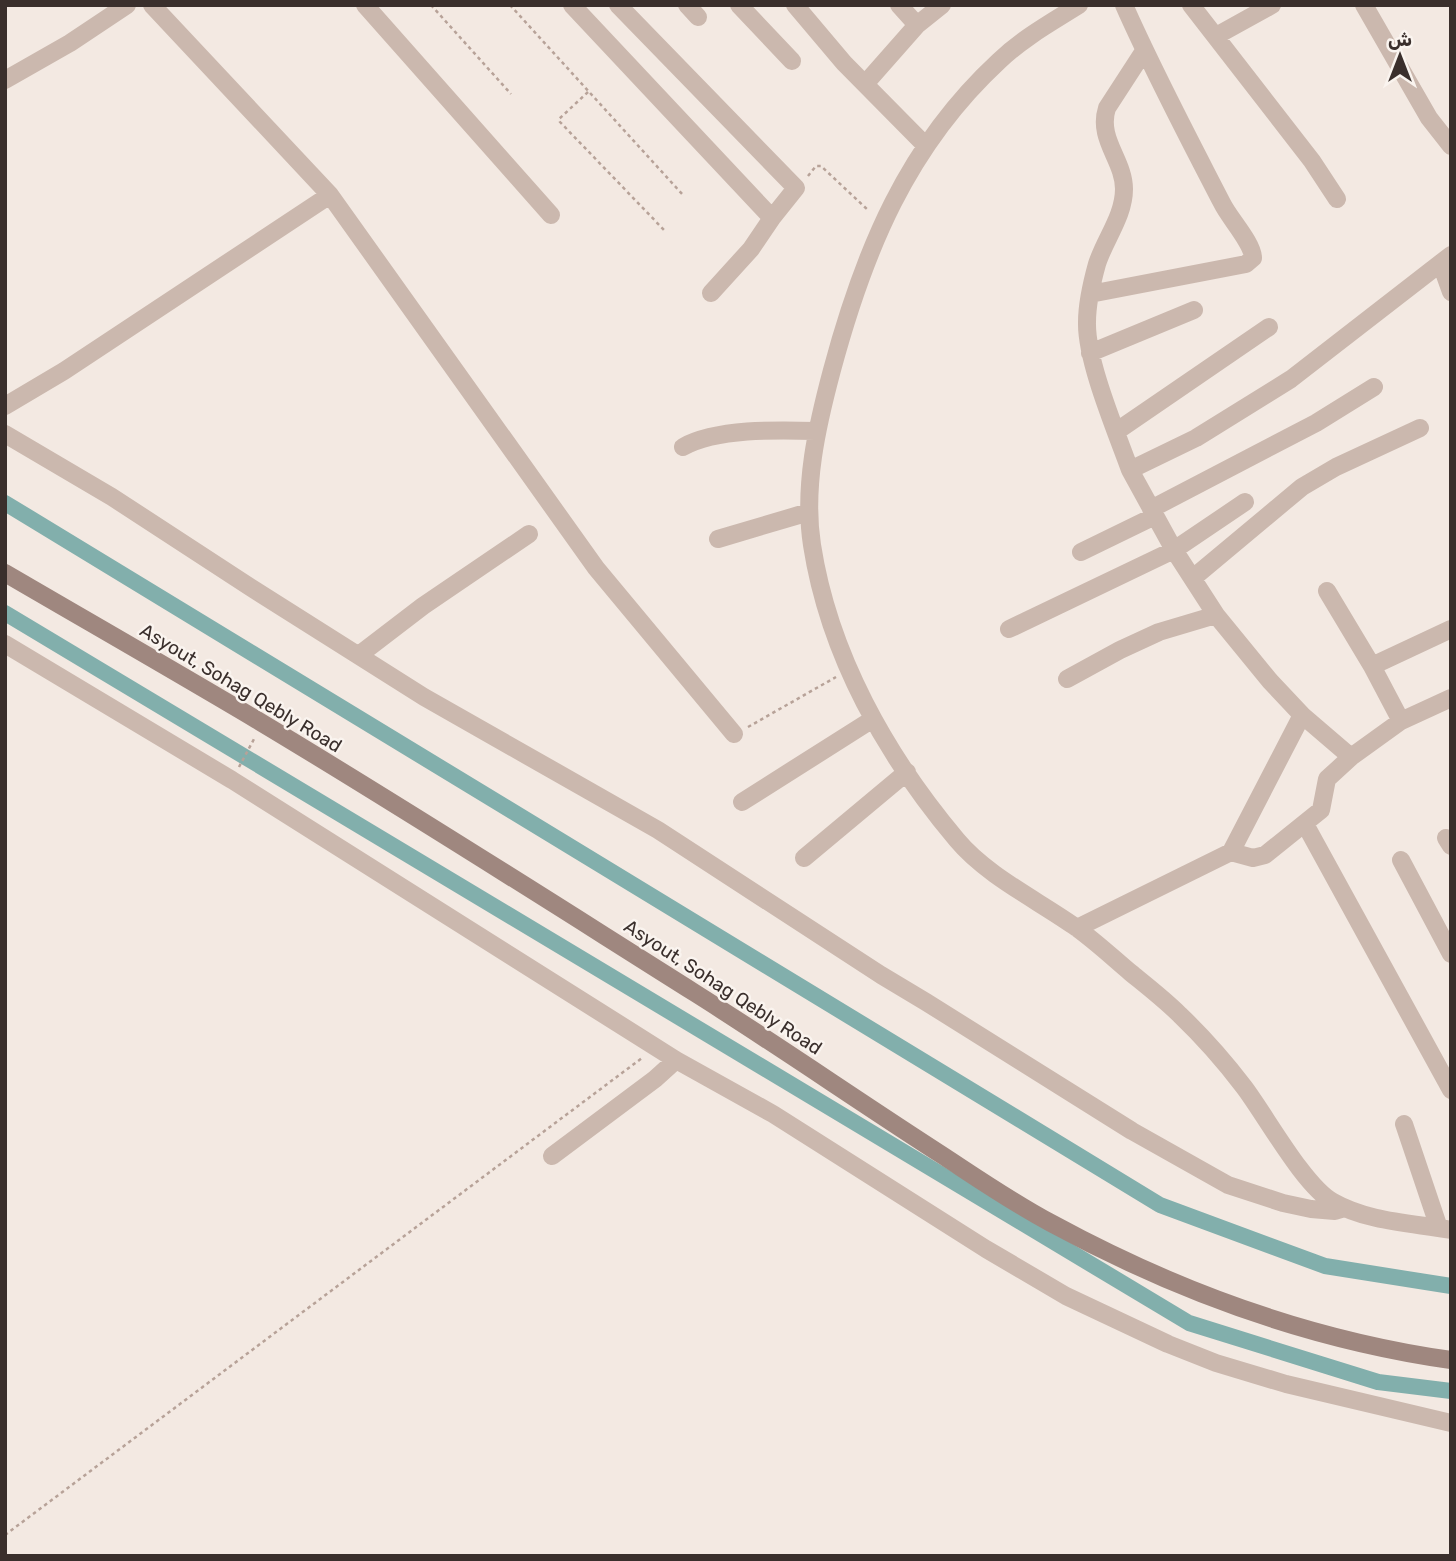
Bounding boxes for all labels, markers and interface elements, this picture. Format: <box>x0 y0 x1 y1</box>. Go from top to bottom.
north arrow <box>1365 21 1435 91</box>
text: ش <box>1388 28 1412 51</box>
street label: Asyout, Sohag Qebly Road <box>136 619 346 757</box>
street label: Asyout, Sohag Qebly Road <box>620 914 826 1060</box>

